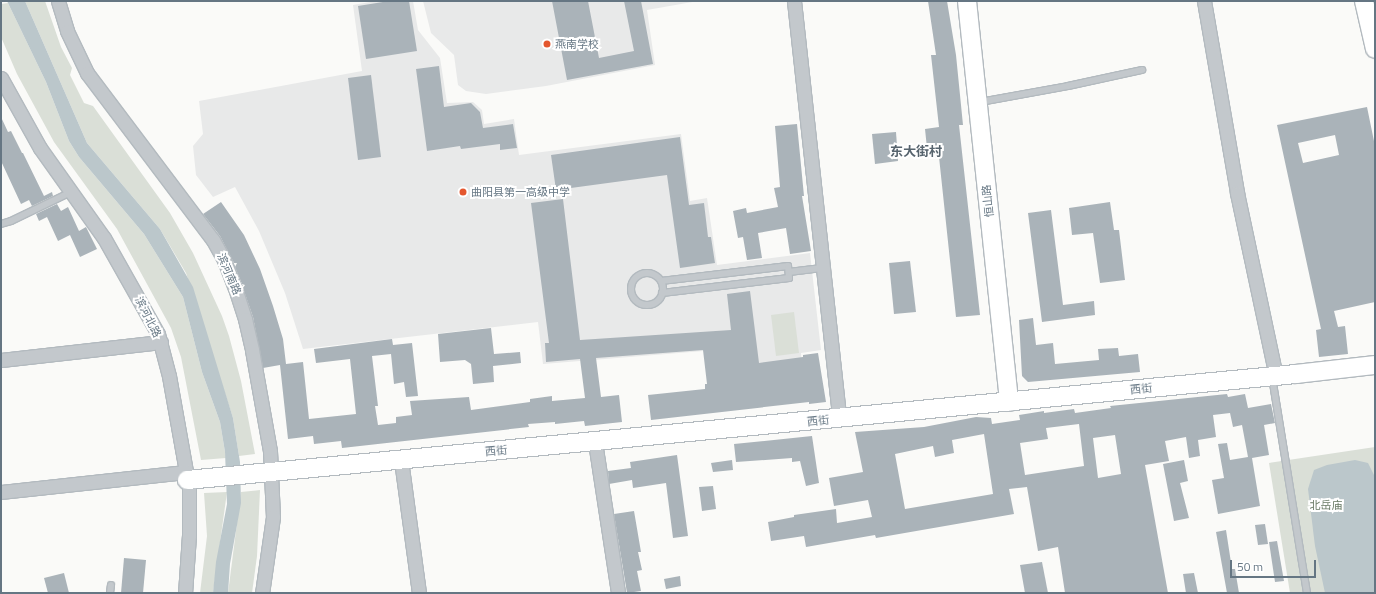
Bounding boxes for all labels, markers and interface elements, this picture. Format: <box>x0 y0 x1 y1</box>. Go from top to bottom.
place label: 燕南学校 <box>555 37 599 51</box>
marker: 燕南学校 <box>542 39 552 49</box>
district label: 东大街村 <box>890 143 942 159</box>
street label: 恒山路 <box>980 184 996 218</box>
place label: 曲阳县第一高级中学 <box>471 185 570 199</box>
marker: 曲阳县第一高级中学 <box>458 187 468 197</box>
street label: 滨河南路 <box>214 251 244 297</box>
street label: 滨河北路 <box>132 294 164 340</box>
street label: 西街 <box>1129 381 1153 397</box>
street label: 西街 <box>806 413 830 429</box>
street label: 西街 <box>484 443 508 459</box>
park label: 北岳庙 <box>1310 498 1342 512</box>
scale bar <box>1232 552 1318 578</box>
text: 50 m <box>1237 557 1263 576</box>

